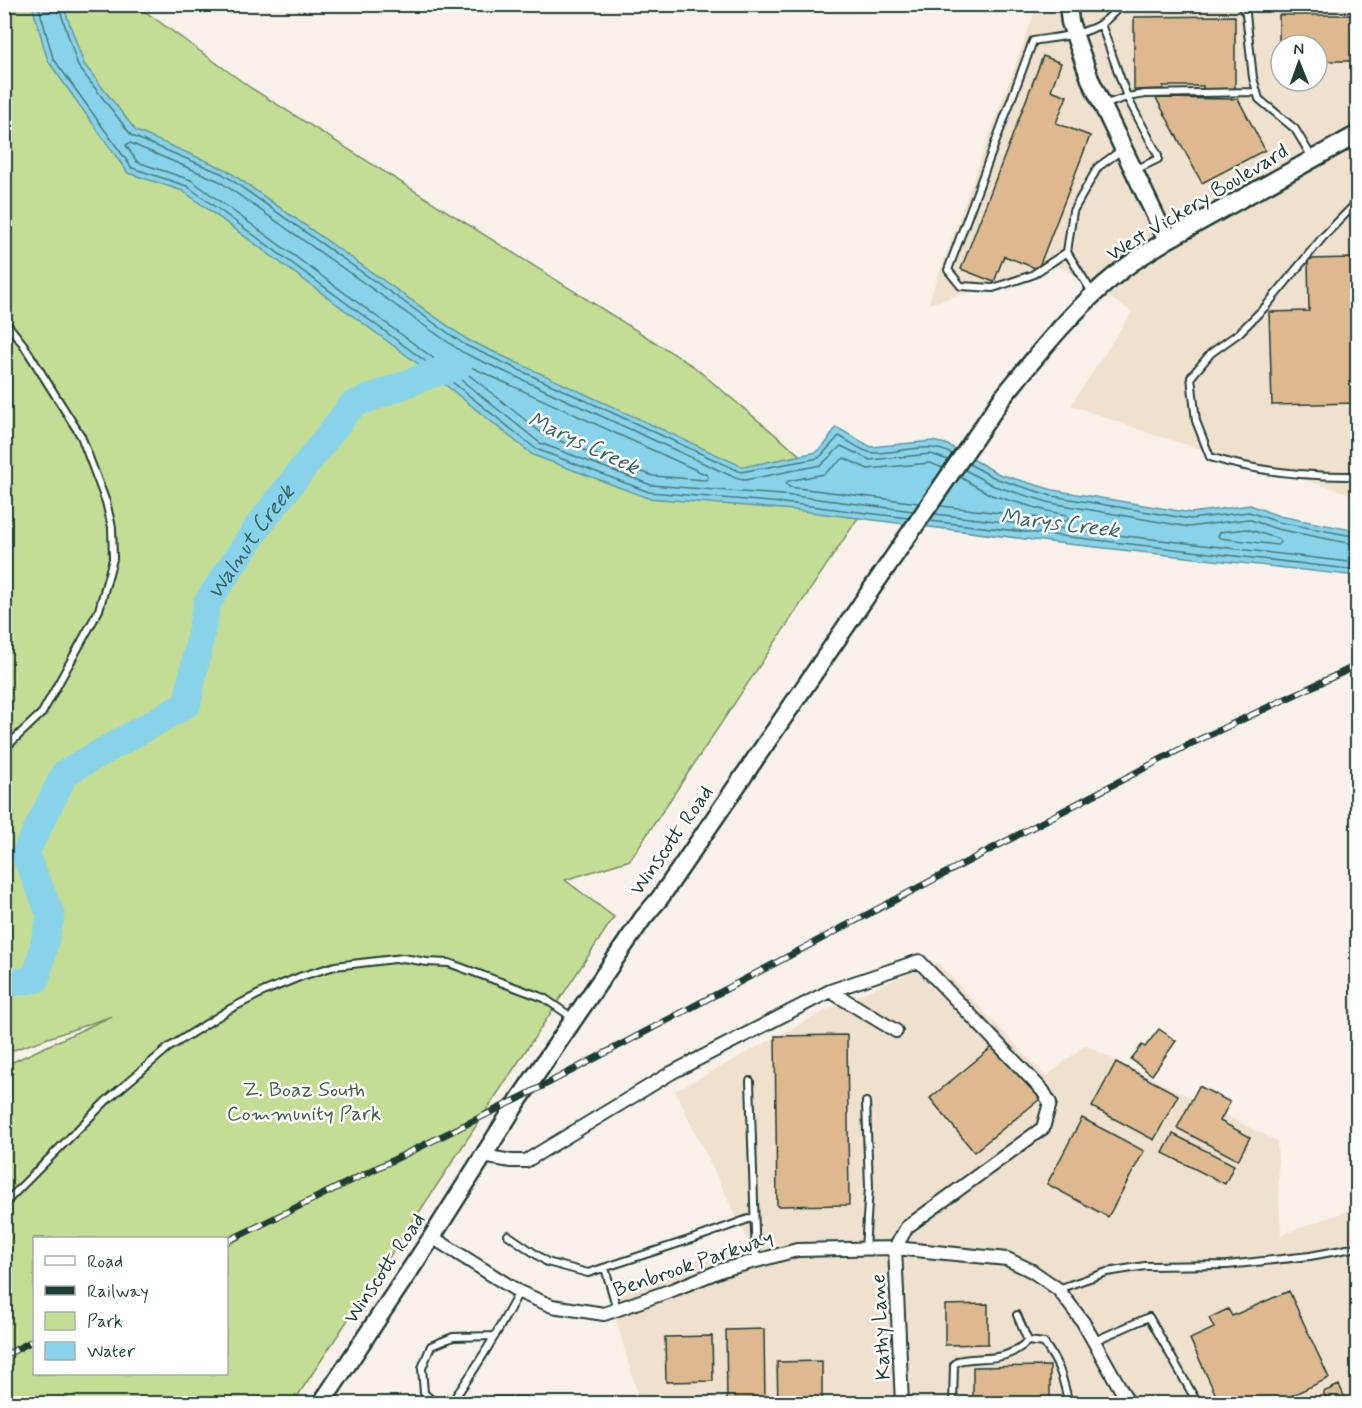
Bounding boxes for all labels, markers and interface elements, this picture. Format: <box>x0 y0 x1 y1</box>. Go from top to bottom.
north arrow <box>1269 33 1329 93</box>
text: N <box>1293 39 1304 60</box>
street label: West Vickery Boulevard <box>1102 138 1294 268</box>
water label: Marys Creek <box>523 406 645 482</box>
water label: Walnut Creek <box>202 478 302 605</box>
water label: Marys Creek <box>999 503 1122 545</box>
street label: Winscott Road <box>624 780 720 901</box>
park label: Z. Boaz South Community Park <box>227 1076 381 1128</box>
street label: Winscott Road <box>337 1208 432 1330</box>
street label: Benbrook Parkway <box>610 1223 777 1304</box>
legend <box>33 1237 228 1375</box>
text: Road <box>87 1250 123 1274</box>
street label: Kathy Lane <box>864 1273 898 1381</box>
text: Railway <box>87 1280 149 1304</box>
text: Park <box>87 1310 123 1334</box>
text: Water <box>87 1340 136 1364</box>

